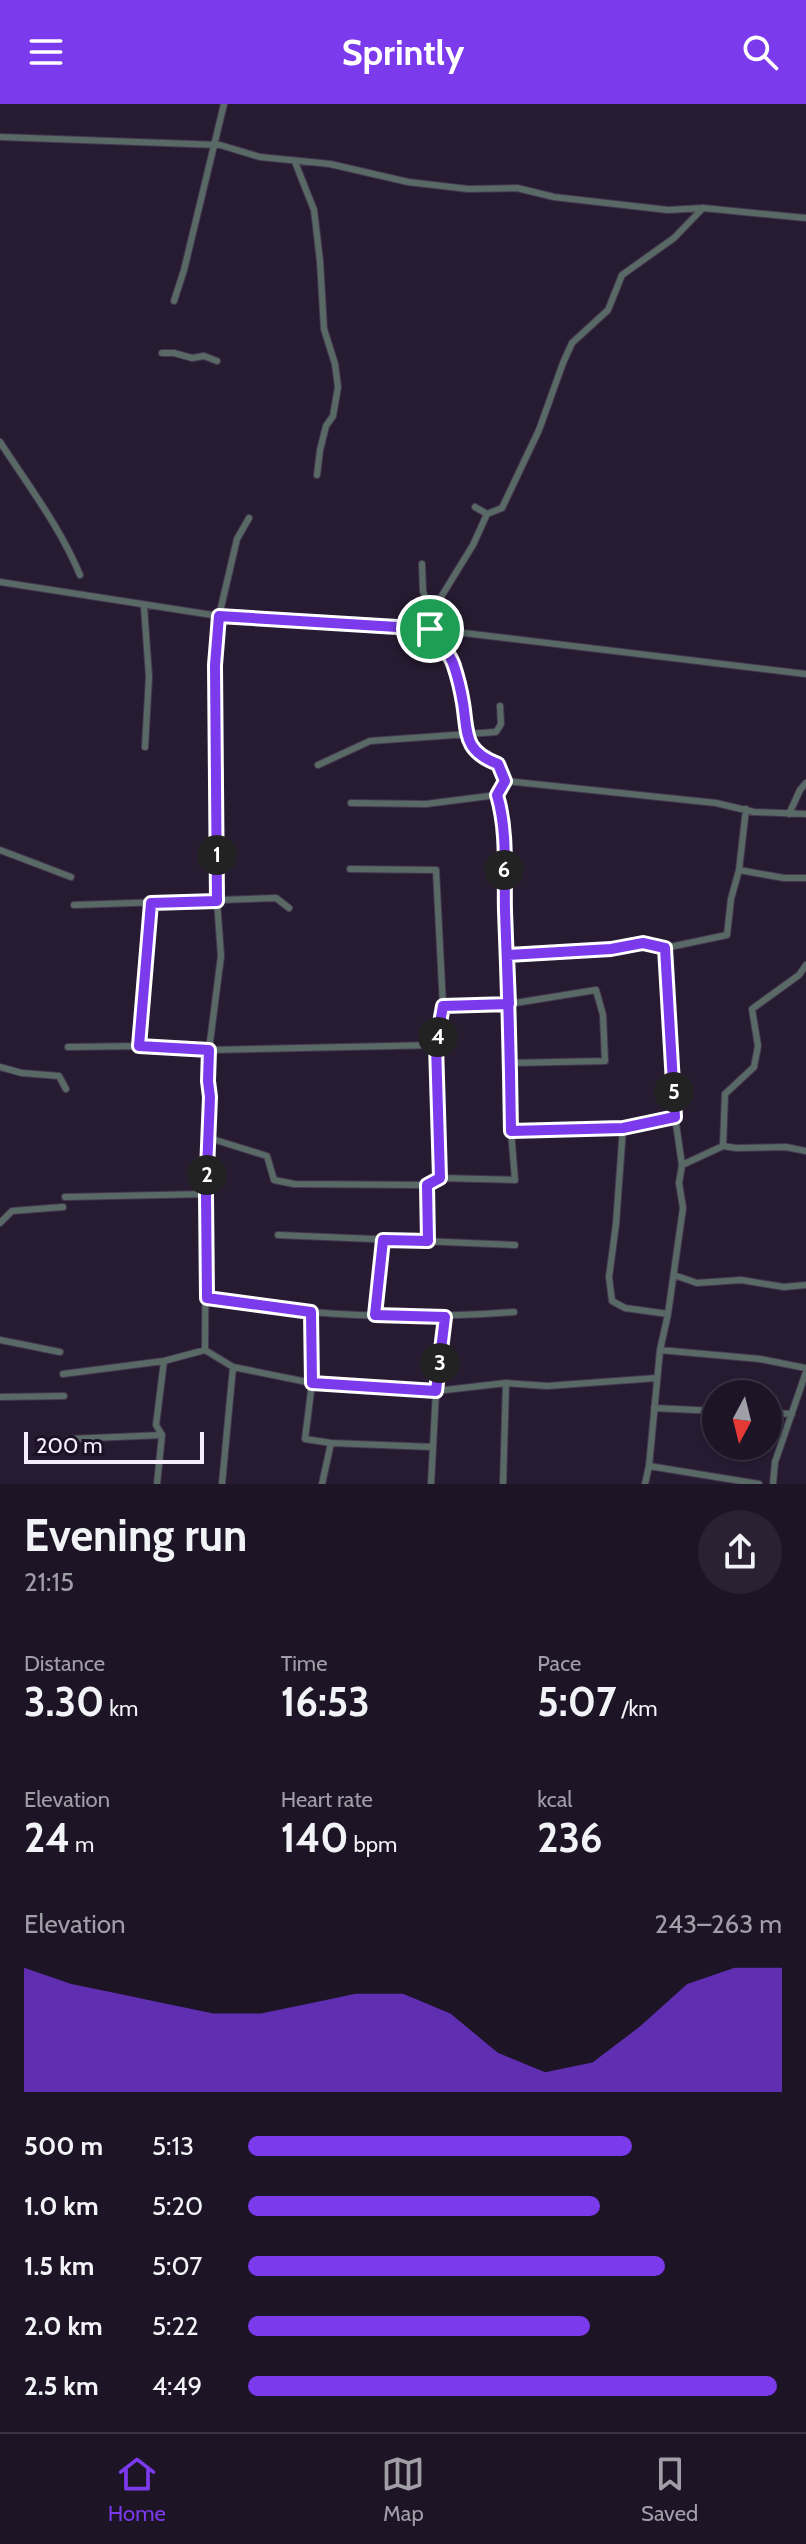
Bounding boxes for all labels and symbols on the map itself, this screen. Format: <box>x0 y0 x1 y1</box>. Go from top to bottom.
pin <box>396 595 464 663</box>
pin: 1 <box>197 835 237 875</box>
pin: 6 <box>484 850 524 890</box>
pin: 4 <box>418 1017 458 1057</box>
pin: 5 <box>654 1072 694 1112</box>
pin: 2 <box>187 1155 227 1195</box>
pin: 3 <box>420 1343 460 1383</box>
north arrow <box>702 1380 782 1460</box>
scale bar <box>24 1428 204 1464</box>

